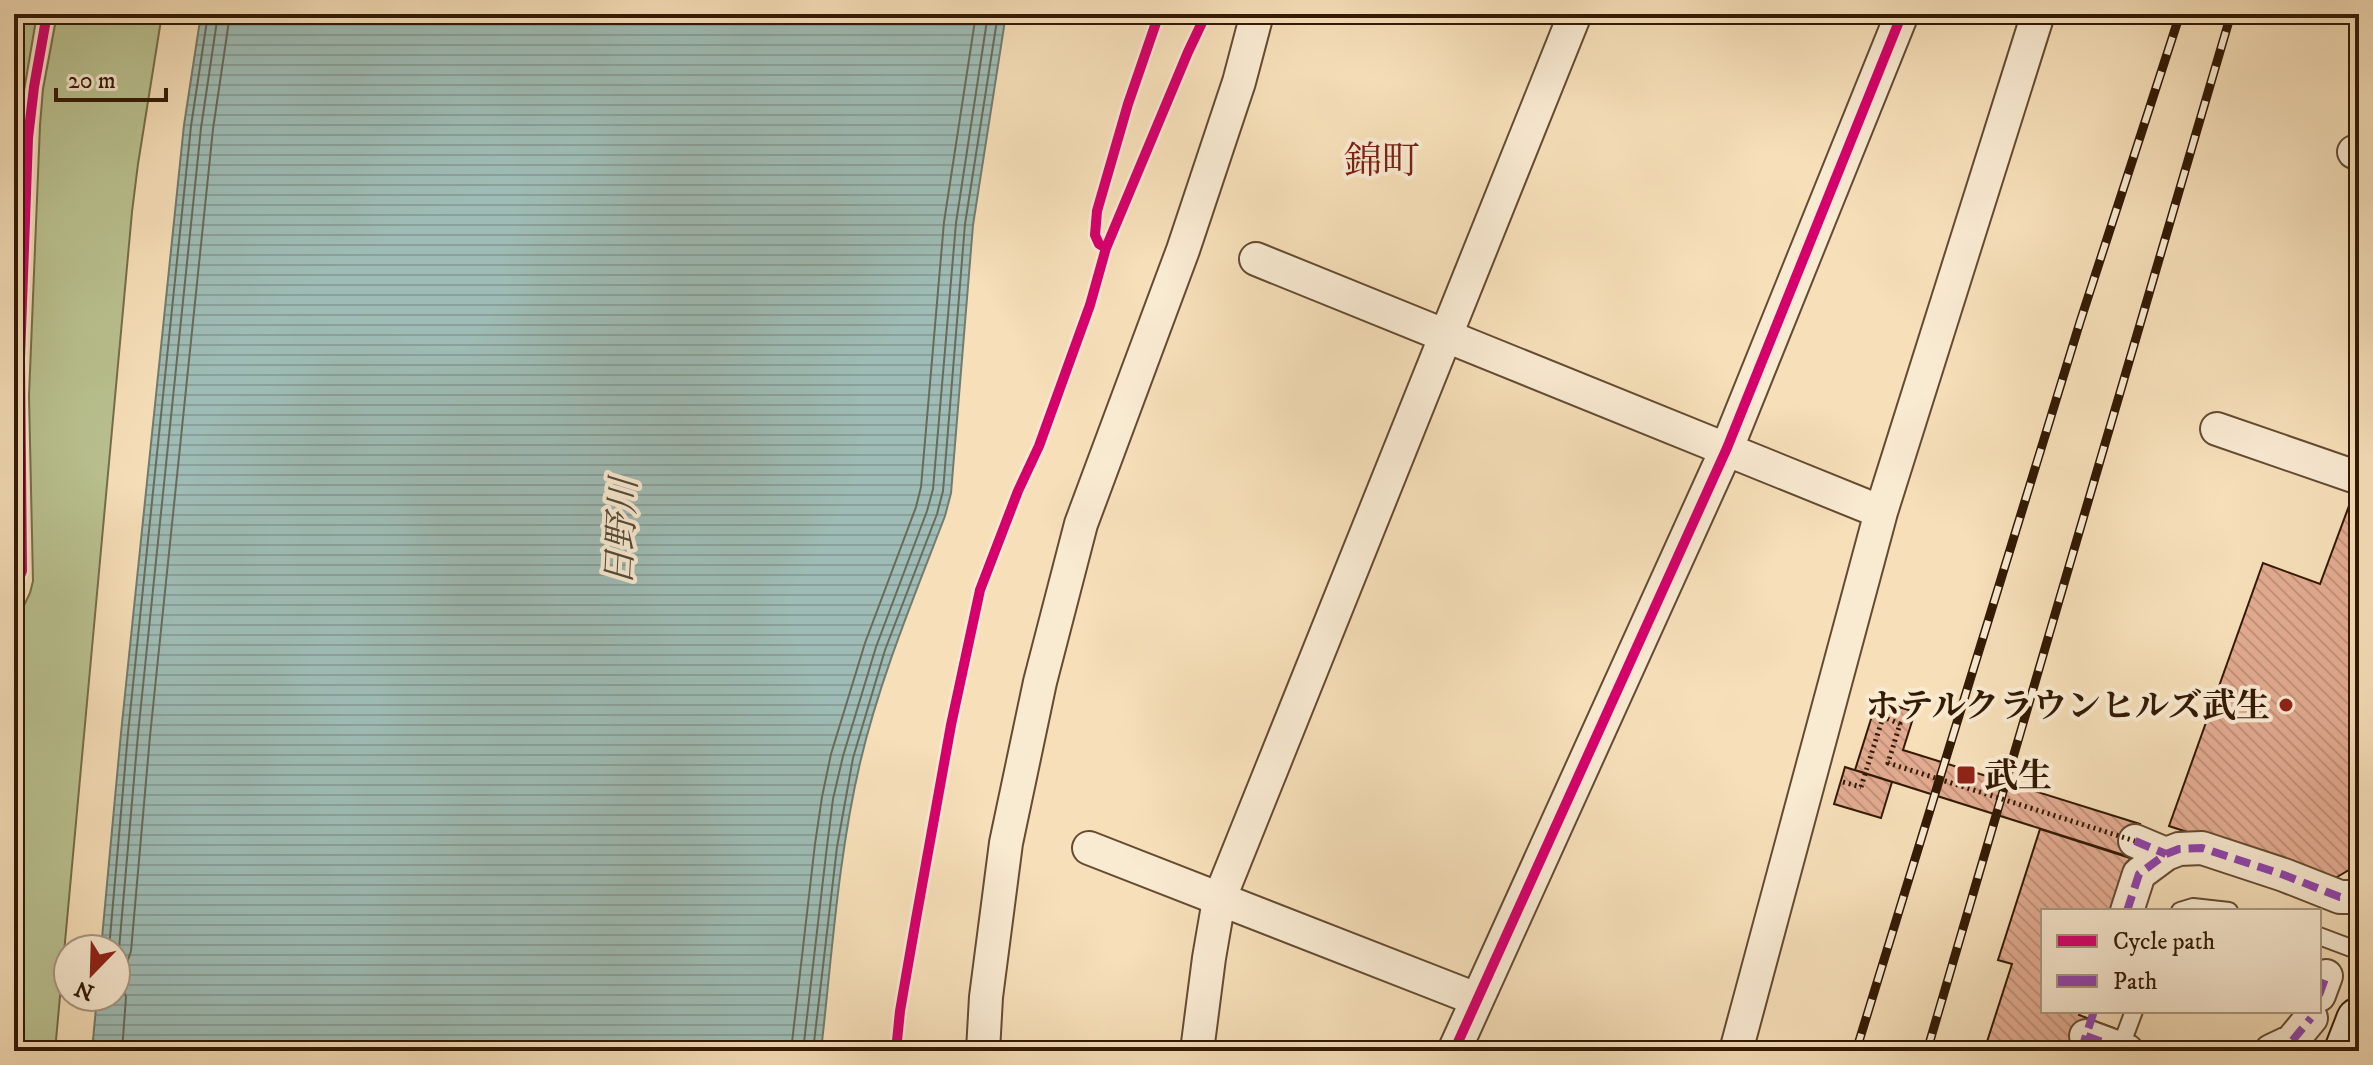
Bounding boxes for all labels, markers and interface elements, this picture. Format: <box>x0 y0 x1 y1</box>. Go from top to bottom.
scale bar <box>56 52 166 102</box>
text: 20 m <box>68 66 116 96</box>
district label: 錦町 <box>1344 138 1420 186</box>
water label: 日野川 <box>597 473 648 587</box>
place label: ホテルクラウンヒルズ武生 <box>1865 686 2270 728</box>
marker: ホテルクラウンヒルズ武生 <box>2277 696 2295 714</box>
place label: 武生 <box>1984 756 2052 798</box>
marker: 武生 <box>1955 764 1977 786</box>
legend <box>2041 909 2321 1013</box>
text: Cycle path <box>2113 927 2215 957</box>
north arrow <box>52 933 132 1013</box>
text: Path <box>2113 967 2158 997</box>
text: N <box>71 974 98 1006</box>

